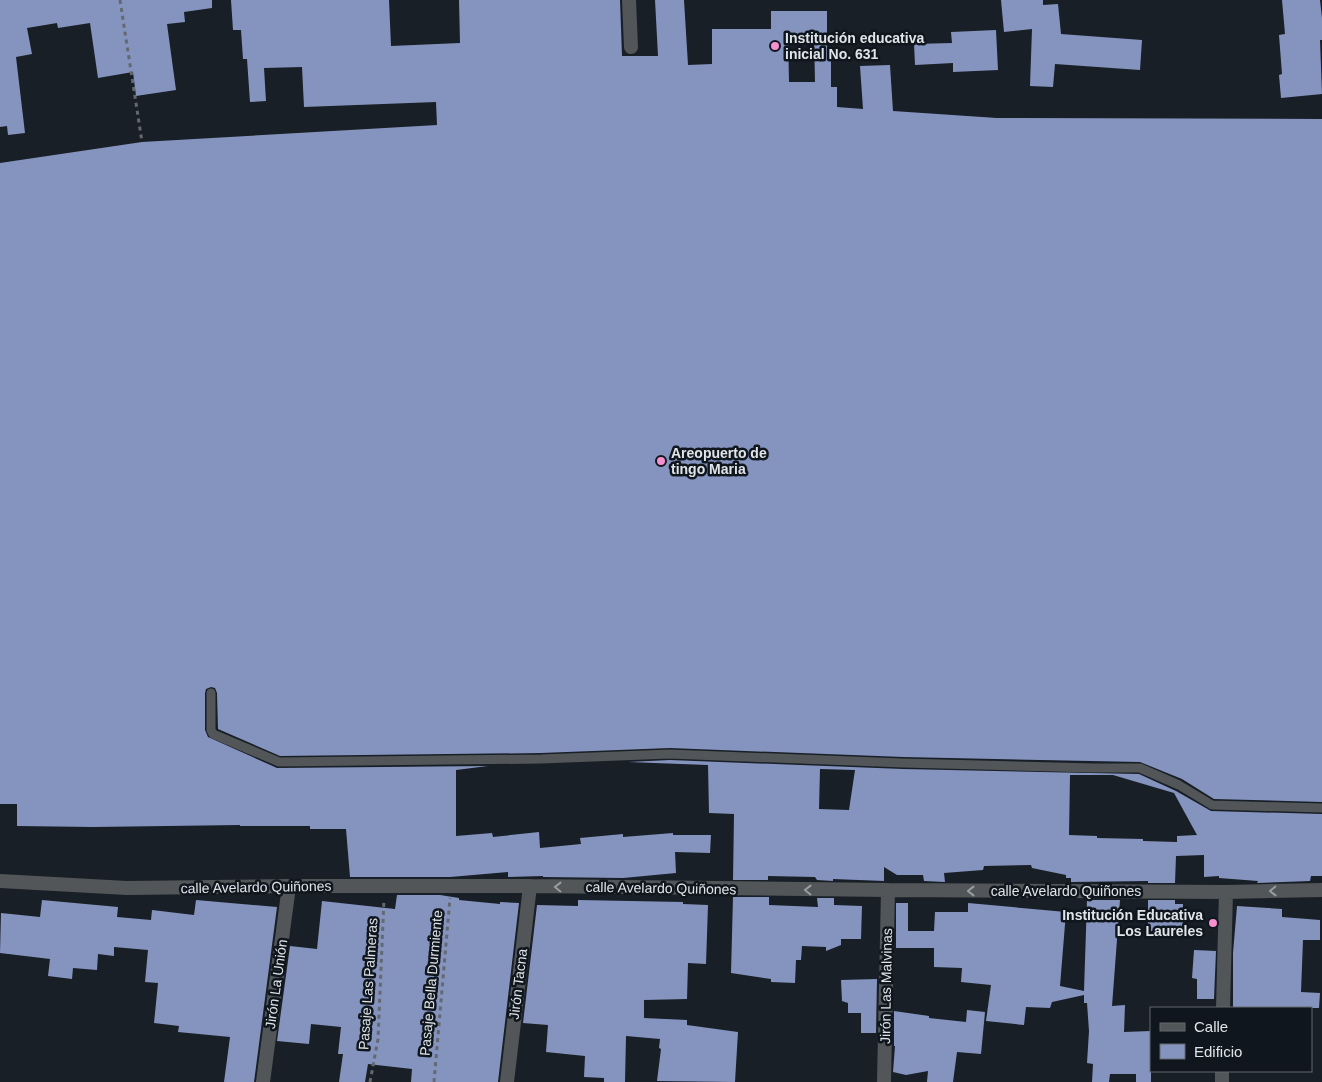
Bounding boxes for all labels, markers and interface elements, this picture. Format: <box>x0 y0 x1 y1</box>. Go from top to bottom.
place label: Institución educativa inicial No. 631 <box>785 30 924 62</box>
marker: Institución educativa inicial No. 631 <box>769 40 781 52</box>
place label: Areopuerto de tingo Maria <box>671 445 767 477</box>
marker: Areopuerto de tingo Maria <box>655 455 667 467</box>
street label: calle Avelardo Quiñones <box>181 878 331 896</box>
street label: calle Avelardo Quiñones <box>586 879 736 897</box>
one-way arrow <box>554 882 562 892</box>
street label: calle Avelardo Quiñones <box>991 883 1141 899</box>
one-way arrow <box>804 884 812 895</box>
one-way arrow <box>967 886 974 896</box>
one-way arrow <box>1269 886 1277 896</box>
place label: Institución Educativa Los Laureles <box>1062 907 1203 939</box>
street label: Pasaje Bella Durmiente <box>417 909 445 1057</box>
street label: Pasaje Las Palmeras <box>355 917 381 1051</box>
marker: Institución Educativa Los Laureles <box>1207 917 1219 929</box>
street label: Jirón Las Malvinas <box>877 928 895 1044</box>
street label: Jirón La Unión <box>262 938 290 1030</box>
street label: Jirón Tacna <box>506 947 530 1020</box>
legend <box>1150 1007 1312 1072</box>
text: Calle <box>1194 1018 1228 1035</box>
text: Edificio <box>1194 1043 1242 1060</box>

